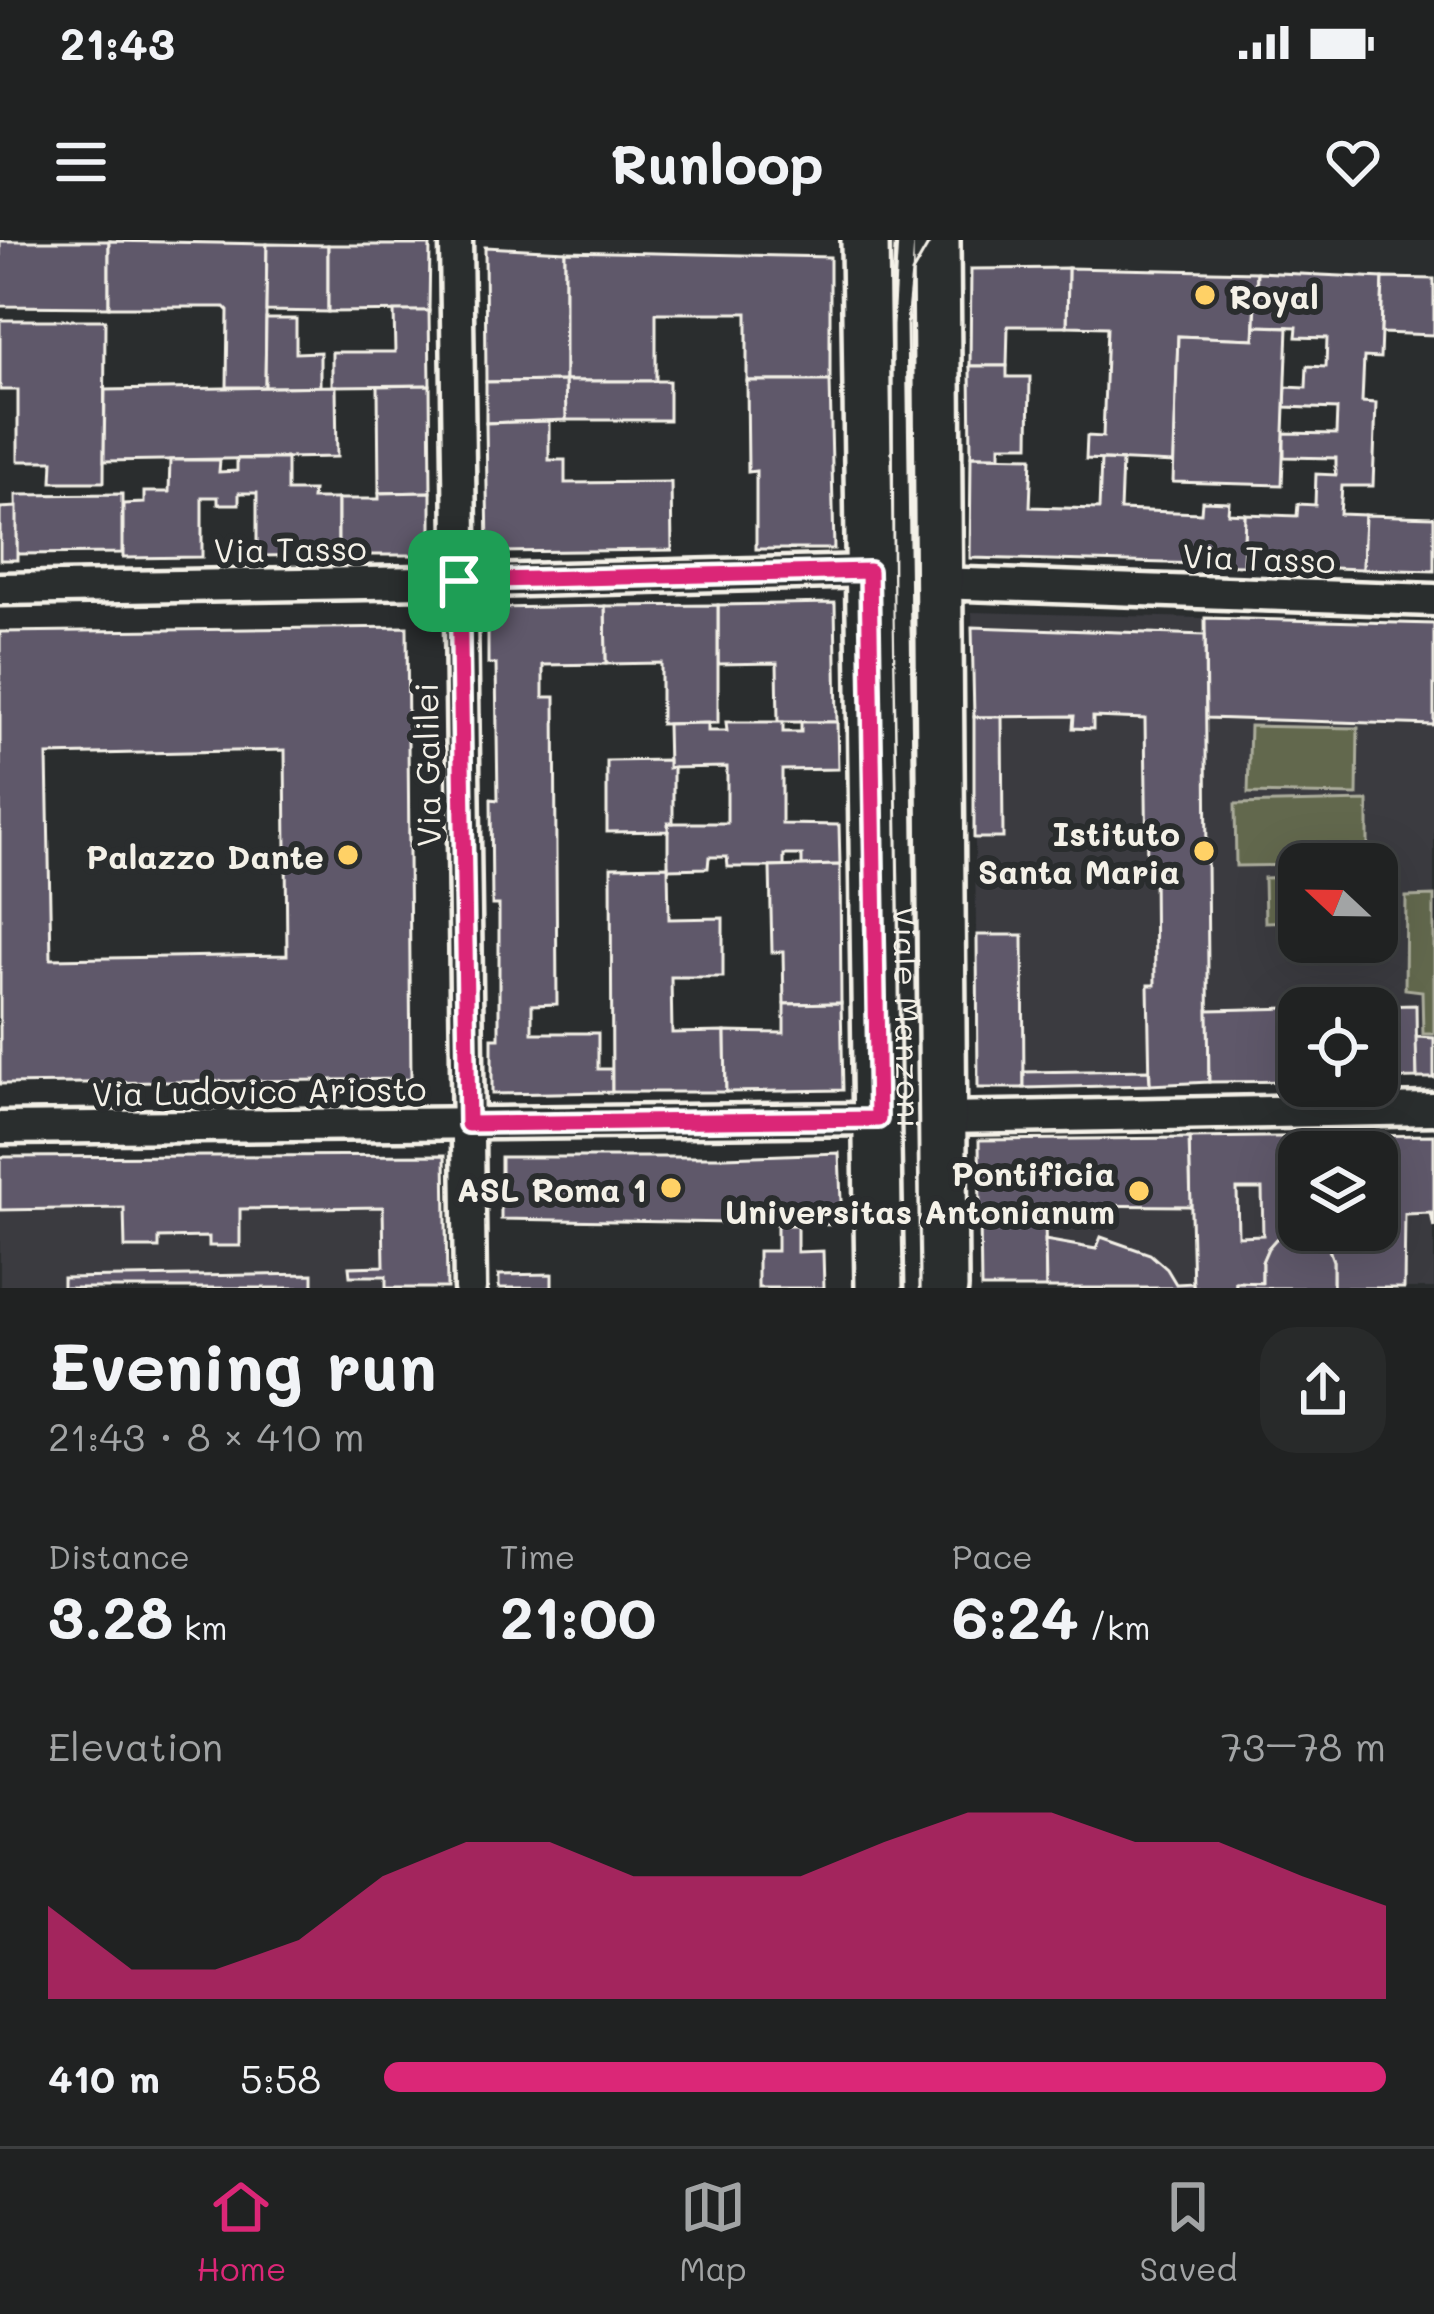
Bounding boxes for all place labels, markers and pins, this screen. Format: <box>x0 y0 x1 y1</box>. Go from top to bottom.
place label: Royal <box>1229 274 1319 318</box>
marker: Royal <box>1192 282 1218 308</box>
pin <box>408 530 510 632</box>
place label: Istituto Santa Maria <box>978 811 1180 892</box>
place label: Palazzo Dante <box>86 834 324 877</box>
marker: Istituto Santa Maria <box>1191 838 1217 864</box>
marker: Palazzo Dante <box>335 842 361 868</box>
place label: Pontificia Universitas Antonianum <box>725 1151 1115 1232</box>
place label: ASL Roma 1 <box>456 1167 647 1210</box>
marker: ASL Roma 1 <box>658 1175 684 1201</box>
marker: Pontificia Universitas Antonianum <box>1126 1178 1152 1204</box>

